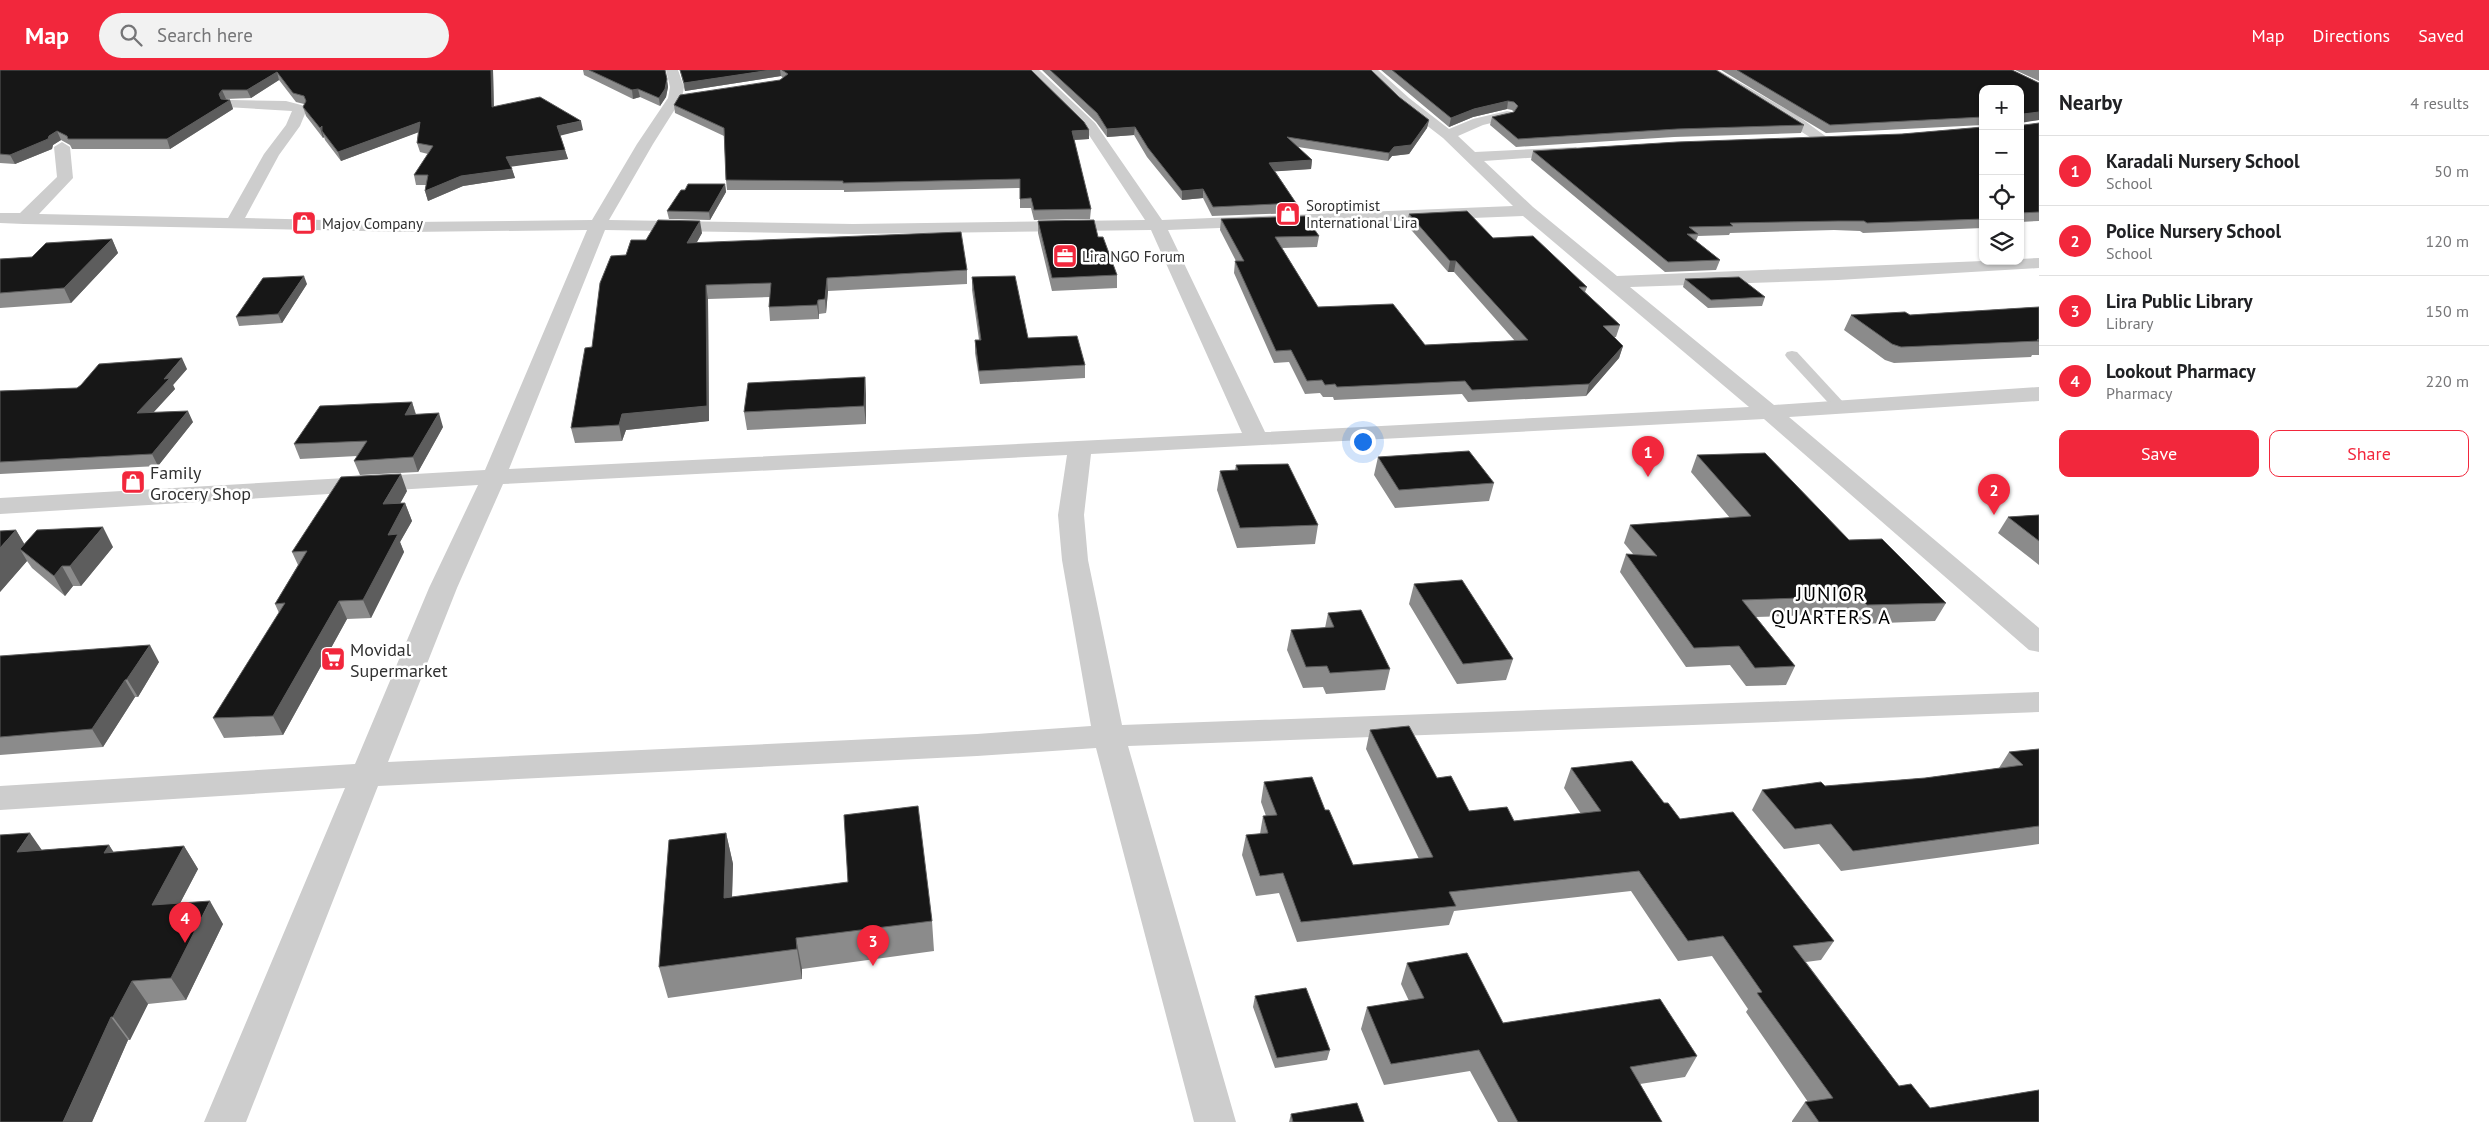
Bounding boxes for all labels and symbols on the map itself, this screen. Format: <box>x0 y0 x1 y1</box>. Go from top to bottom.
place label: Soroptimist International Lira <box>1306 196 1417 232</box>
shop icon: Soroptimist International Lira <box>1275 201 1301 227</box>
shop icon: Majov Company <box>291 210 317 236</box>
place label: Majov Company <box>322 214 423 233</box>
office icon: Lira NGO Forum <box>1052 243 1078 269</box>
place label: Lira NGO Forum <box>1082 247 1185 266</box>
your location <box>1350 429 1376 455</box>
pin: 1 <box>1632 436 1664 477</box>
place label: Family Grocery Shop <box>150 461 251 505</box>
shop icon: Family Grocery Shop <box>120 469 146 495</box>
pin: 2 <box>1978 474 2010 515</box>
district label: JUNIOR QUARTERS A <box>1771 581 1891 630</box>
place label: Movidal Supermarket <box>350 638 448 682</box>
supermarket icon: Movidal Supermarket <box>320 646 346 672</box>
pin: 4 <box>169 902 201 943</box>
pin: 3 <box>857 925 889 966</box>

